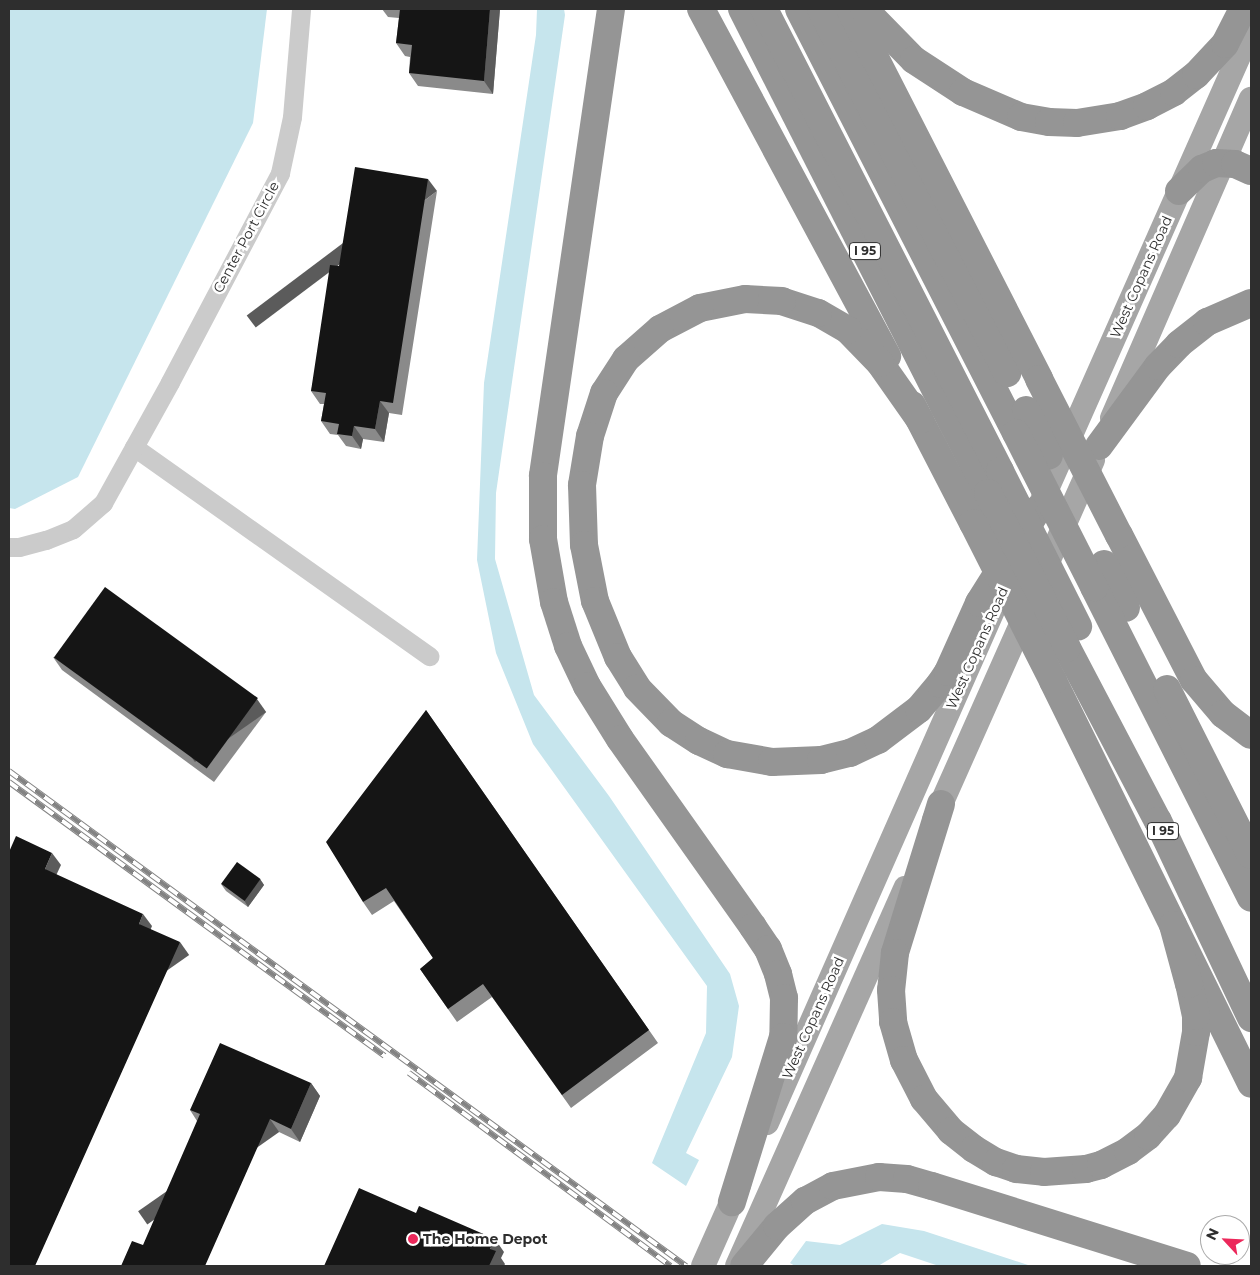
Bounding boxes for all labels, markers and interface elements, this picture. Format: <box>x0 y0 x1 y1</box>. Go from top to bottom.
street label: Center Port Circle <box>210 178 282 296</box>
street label: West Copans Road <box>1106 213 1176 341</box>
road number: I 95 <box>849 242 881 260</box>
street label: West Copans Road <box>942 584 1012 712</box>
road number: I 95 <box>1147 821 1179 840</box>
street label: West Copans Road <box>778 954 848 1082</box>
north arrow <box>1200 1215 1250 1265</box>
text: N <box>1202 1225 1223 1243</box>
place label: The Home Depot <box>423 1231 548 1247</box>
marker: The Home Depot <box>407 1233 419 1245</box>

